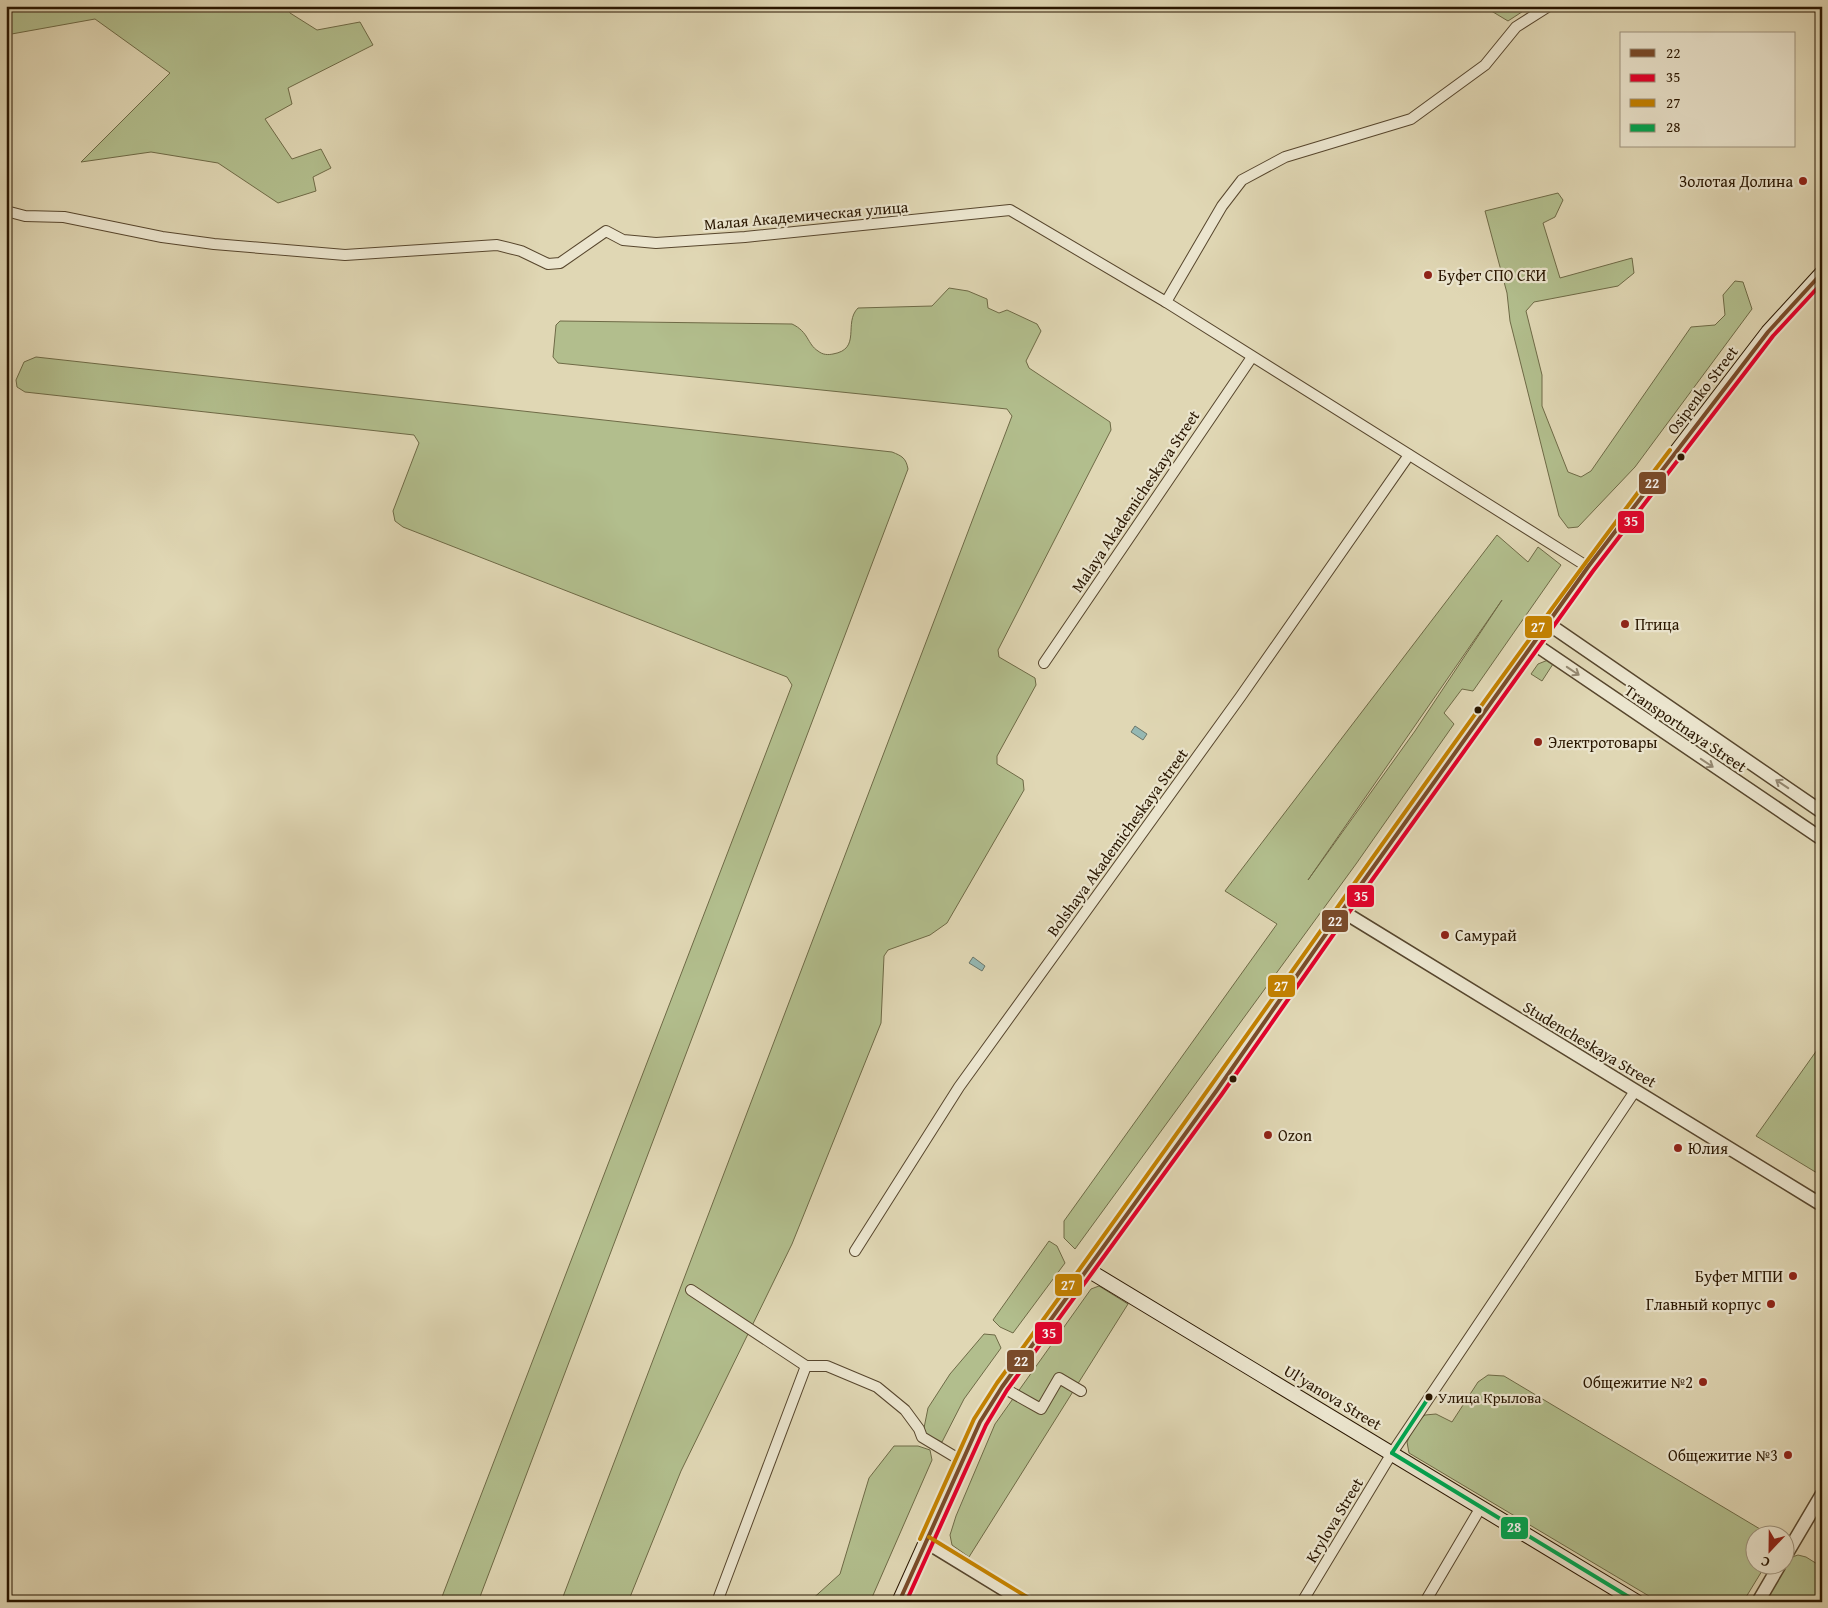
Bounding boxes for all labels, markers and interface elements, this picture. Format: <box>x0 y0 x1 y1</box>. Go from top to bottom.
legend <box>1620 32 1796 148</box>
text: 22 <box>1666 42 1680 63</box>
text: 35 <box>1666 66 1680 87</box>
text: 27 <box>1666 92 1680 113</box>
text: 28 <box>1666 116 1680 137</box>
place label: Золотая Долина <box>1679 169 1793 193</box>
marker: Золотая Долина <box>1797 175 1809 187</box>
street label: Малая Академическая улица <box>703 194 910 236</box>
place label: Буфет СПО СКИ <box>1438 263 1546 287</box>
marker: Буфет СПО СКИ <box>1422 269 1434 281</box>
street label: Osipenko Street <box>1661 340 1744 439</box>
street label: Malaya Akademicheskaya Street <box>1065 405 1205 597</box>
unlabelled marker <box>1676 452 1686 462</box>
line badge: 22 <box>1638 471 1667 495</box>
text: 22 <box>1645 473 1659 493</box>
line badge: 35 <box>1617 510 1645 534</box>
text: 35 <box>1624 511 1638 531</box>
place label: Птица <box>1635 612 1680 636</box>
line badge: 27 <box>1524 615 1553 639</box>
text: 27 <box>1531 617 1545 637</box>
marker: Птица <box>1619 618 1631 630</box>
one-way arrow <box>1566 666 1580 676</box>
street label: Transportnaya Street <box>1620 678 1752 778</box>
unlabelled marker <box>1473 705 1483 715</box>
place label: Электротовары <box>1548 730 1658 754</box>
marker: Электротовары <box>1532 736 1544 748</box>
street label: Bolshaya Akademicheskaya Street <box>1041 743 1194 941</box>
one-way arrow <box>1700 758 1714 768</box>
one-way arrow <box>1775 779 1789 789</box>
line badge: 35 <box>1346 884 1375 908</box>
text: 35 <box>1354 886 1368 906</box>
line badge: 22 <box>1321 909 1349 933</box>
text: 22 <box>1328 911 1342 931</box>
place label: Самурай <box>1455 923 1517 947</box>
marker: Самурай <box>1439 929 1451 941</box>
line badge: 27 <box>1267 974 1296 998</box>
text: 27 <box>1274 976 1288 996</box>
street label: Studencheskaya Street <box>1519 995 1662 1094</box>
unlabelled marker <box>1228 1074 1238 1084</box>
place label: Ozon <box>1278 1123 1312 1147</box>
marker: Ozon <box>1262 1129 1274 1141</box>
place label: Юлия <box>1688 1136 1728 1160</box>
marker: Юлия <box>1672 1142 1684 1154</box>
place label: Буфет МГПИ <box>1695 1264 1783 1288</box>
marker: Буфет МГПИ <box>1787 1270 1799 1282</box>
line badge: 27 <box>1054 1273 1083 1297</box>
text: 27 <box>1061 1275 1075 1295</box>
place label: Главный корпус <box>1646 1292 1761 1316</box>
marker: Главный корпус <box>1765 1298 1777 1310</box>
line badge: 35 <box>1034 1321 1063 1345</box>
text: 35 <box>1042 1323 1056 1343</box>
line badge: 22 <box>1006 1349 1035 1373</box>
text: 22 <box>1014 1351 1028 1371</box>
street label: Ul'yanova Street <box>1279 1358 1387 1436</box>
place label: Общежитие №2 <box>1583 1370 1693 1394</box>
marker: Общежитие №2 <box>1697 1376 1709 1388</box>
place label: Улица Крылова <box>1438 1387 1542 1408</box>
marker: Улица Крылова <box>1424 1392 1434 1402</box>
place label: Общежитие №3 <box>1668 1443 1778 1467</box>
marker: Общежитие №3 <box>1782 1449 1794 1461</box>
street label: Krylova Street <box>1299 1473 1369 1567</box>
line badge: 28 <box>1500 1516 1529 1540</box>
text: 28 <box>1507 1517 1521 1537</box>
north arrow <box>1746 1526 1796 1576</box>
text: С <box>1758 1551 1773 1573</box>

